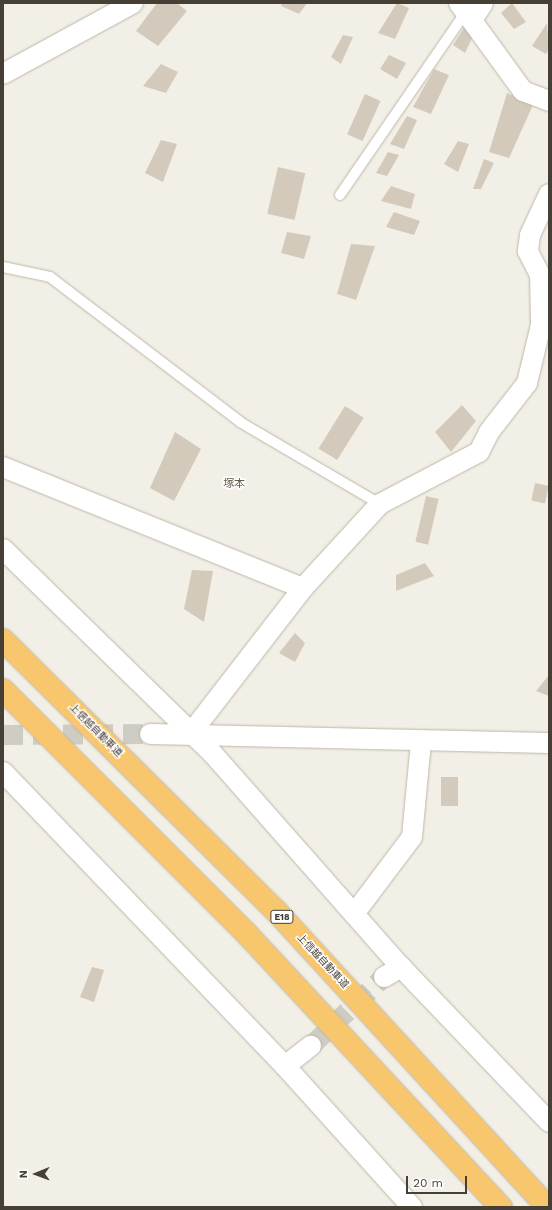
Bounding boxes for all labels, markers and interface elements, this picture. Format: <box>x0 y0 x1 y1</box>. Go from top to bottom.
district label: 塚本 <box>223 477 245 491</box>
street label: 上信越自動車道 <box>67 701 125 759</box>
road number: E18 <box>270 910 294 924</box>
street label: 上信越自動車道 <box>295 931 351 991</box>
north arrow <box>16 1154 56 1194</box>
scale bar <box>408 1168 469 1194</box>
text: N <box>17 1170 30 1178</box>
text: 20 m <box>413 1176 443 1190</box>

